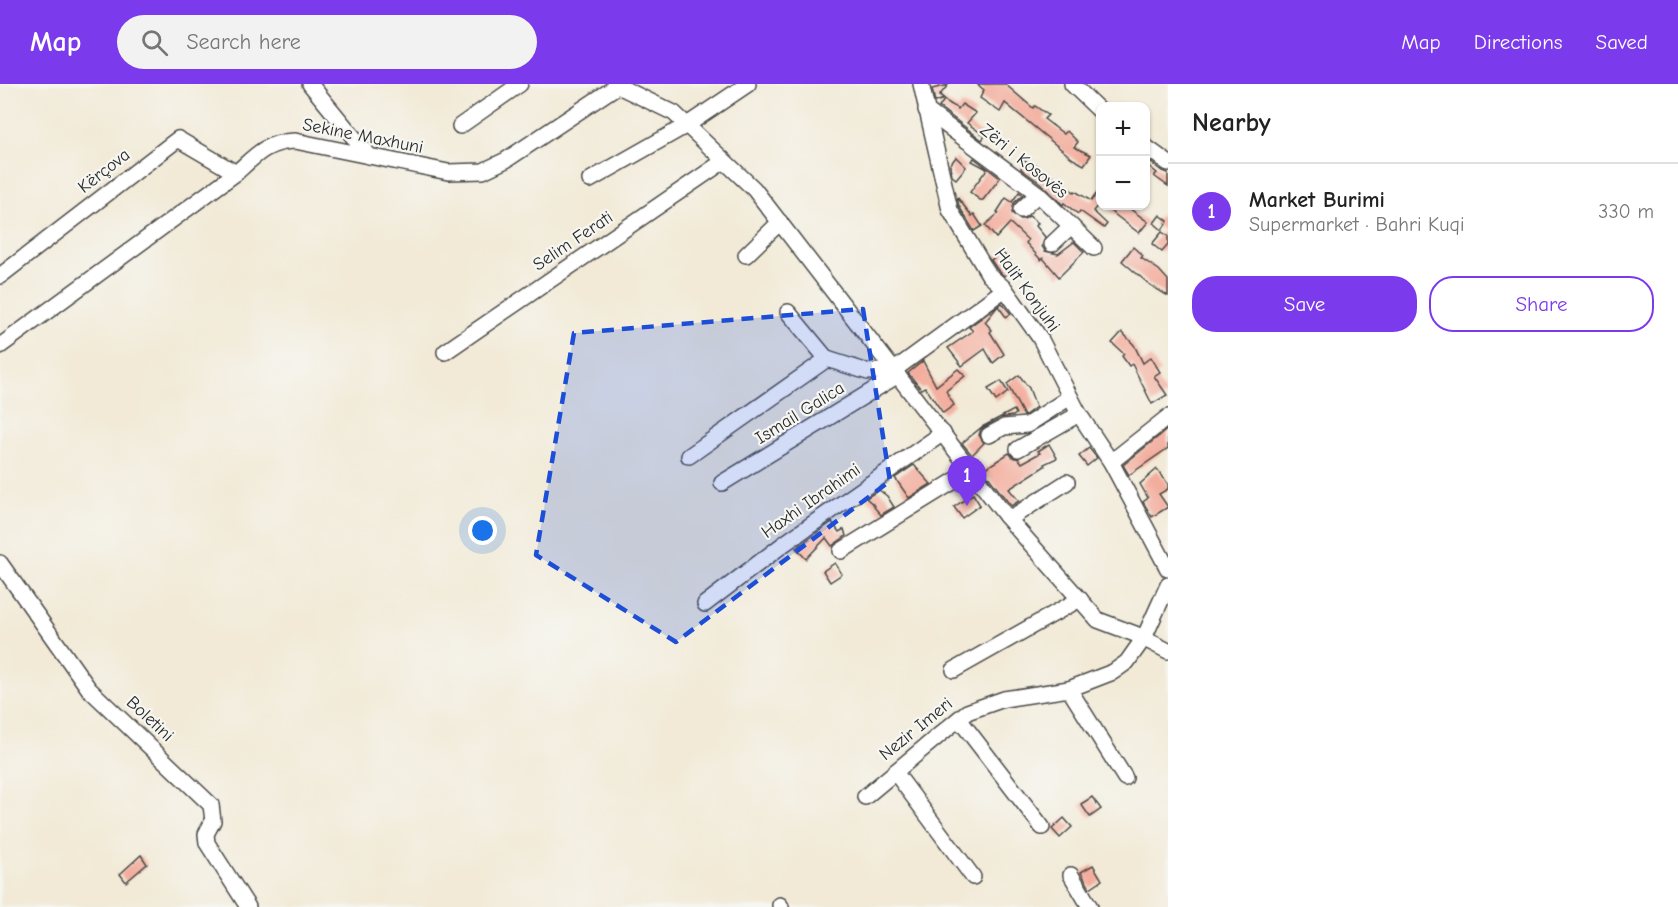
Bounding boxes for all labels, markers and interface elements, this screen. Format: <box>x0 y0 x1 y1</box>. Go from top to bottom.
search box <box>117 15 537 69</box>
text: Map <box>30 26 81 58</box>
icon: search <box>138 26 171 59</box>
text: Search here <box>186 29 301 55</box>
text: Map <box>1401 30 1441 54</box>
text: Directions <box>1474 30 1563 54</box>
text: Saved <box>1596 30 1648 54</box>
map controls <box>1096 102 1150 210</box>
button: + <box>1096 102 1150 156</box>
text: Nearby <box>1192 108 1271 138</box>
street label: Sekine Maxhuni <box>301 114 425 158</box>
street label: Zëri i Kosovës <box>976 119 1072 203</box>
street label: Kërçova <box>74 144 134 198</box>
button: − <box>1096 156 1150 210</box>
text: Market Burimi <box>1249 187 1385 213</box>
text: 1 <box>1208 200 1215 223</box>
text: 330 m <box>1598 200 1654 223</box>
street label: Selim Ferati <box>529 207 617 275</box>
text: Supermarket · Bahri Kuqi <box>1249 213 1464 236</box>
street label: Halit Konjuhi <box>990 244 1064 336</box>
button: Save <box>1192 276 1417 332</box>
button: Share <box>1429 276 1654 332</box>
street label: Ismail Galica <box>752 377 848 449</box>
pin: 1 <box>948 456 986 506</box>
street label: Haxhi Ibrahimi <box>757 459 865 543</box>
your location <box>468 516 497 545</box>
street label: Boletini <box>122 692 178 746</box>
street label: Nezir Imeri <box>875 693 957 765</box>

